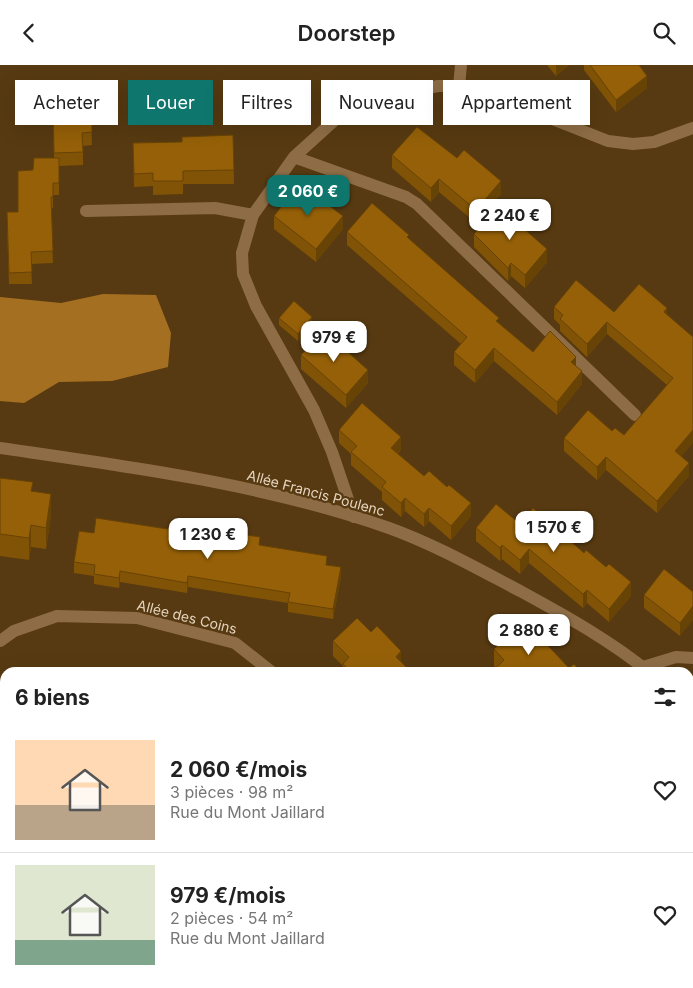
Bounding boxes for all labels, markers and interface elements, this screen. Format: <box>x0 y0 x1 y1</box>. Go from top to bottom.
icon: back <box>15 19 43 47</box>
icon: search <box>650 19 678 47</box>
text: Doorstep <box>298 20 395 46</box>
chip: Acheter <box>15 80 118 125</box>
chip: Louer <box>128 80 213 125</box>
chip: Filtres <box>223 80 311 125</box>
chip: Nouveau <box>321 80 433 125</box>
chip: Appartement <box>443 80 590 125</box>
pin: 2 060 € <box>262 175 354 217</box>
text: 2 060 € <box>278 181 338 201</box>
pin: 2 240 € <box>464 199 556 241</box>
text: 2 240 € <box>480 205 540 225</box>
pin: 979 € <box>299 321 369 363</box>
text: 979 € <box>312 327 356 347</box>
street label: Allée Francis Poulenc <box>245 466 387 519</box>
pin: 1 570 € <box>508 511 600 553</box>
pin: 1 230 € <box>162 517 254 560</box>
text: 1 570 € <box>526 517 582 537</box>
text: 1 230 € <box>180 524 236 544</box>
street label: Allée des Coins <box>135 596 239 637</box>
pin: 2 880 € <box>483 613 575 656</box>
text: 2 880 € <box>499 620 559 640</box>
icon: filters <box>651 683 679 711</box>
text: 6 biens <box>15 685 90 710</box>
text: 2 060 €/mois <box>170 757 307 782</box>
icon: home <box>55 760 115 820</box>
icon: heart <box>651 776 679 804</box>
text: 3 pièces · 98 m² <box>170 782 293 802</box>
text: Rue du Mont Jaillard <box>170 802 325 822</box>
text: 979 €/mois <box>170 883 286 908</box>
icon: home <box>55 885 115 945</box>
icon: heart <box>651 901 679 929</box>
text: 2 pièces · 54 m² <box>170 908 293 928</box>
text: Rue du Mont Jaillard <box>170 928 325 948</box>

